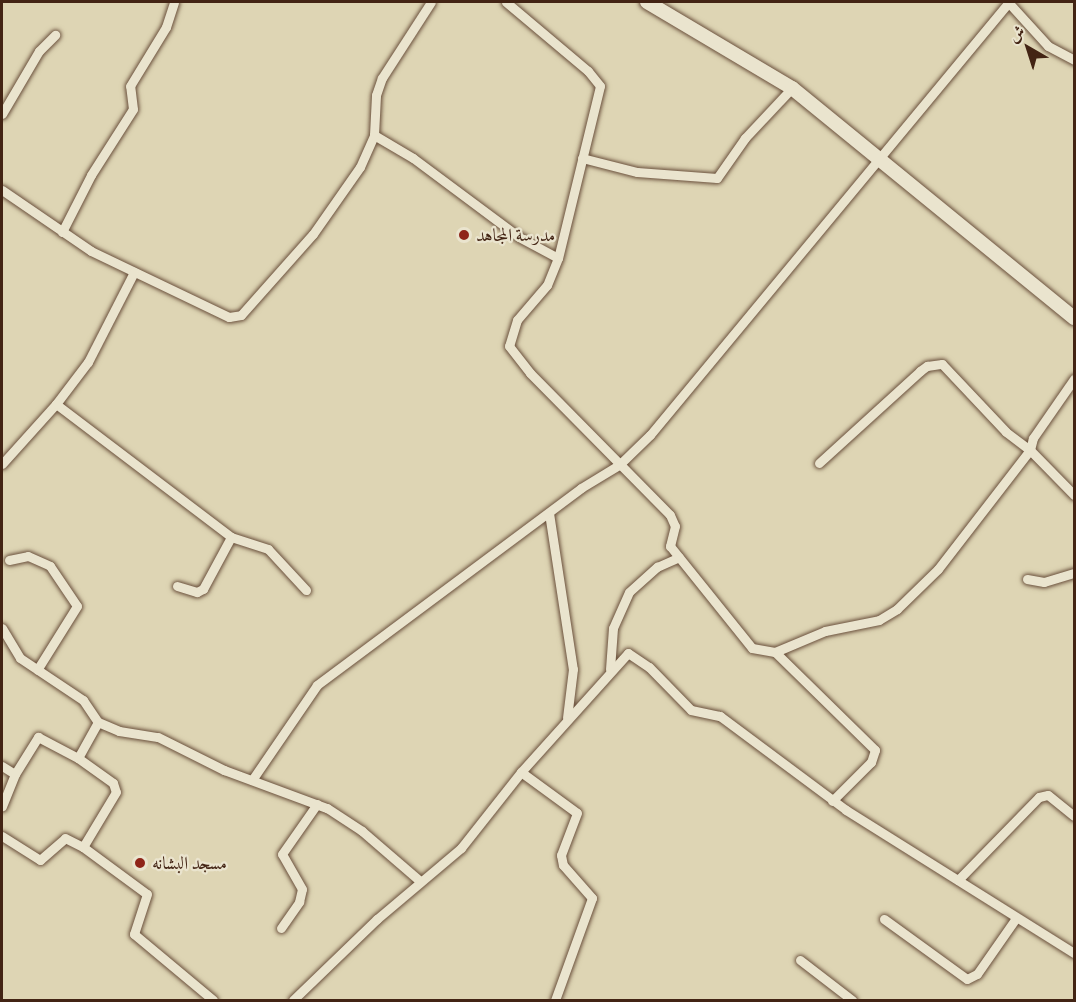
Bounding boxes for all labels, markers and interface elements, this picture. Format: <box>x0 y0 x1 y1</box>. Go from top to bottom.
north arrow <box>998 18 1058 78</box>
text: ش <box>1004 20 1030 48</box>
place label: مدرسة المجاهد <box>476 224 555 246</box>
marker: مدرسة المجاهد <box>457 228 471 242</box>
place label: مسجد البشانه <box>152 852 227 874</box>
marker: مسجد البشانه <box>133 856 147 870</box>

